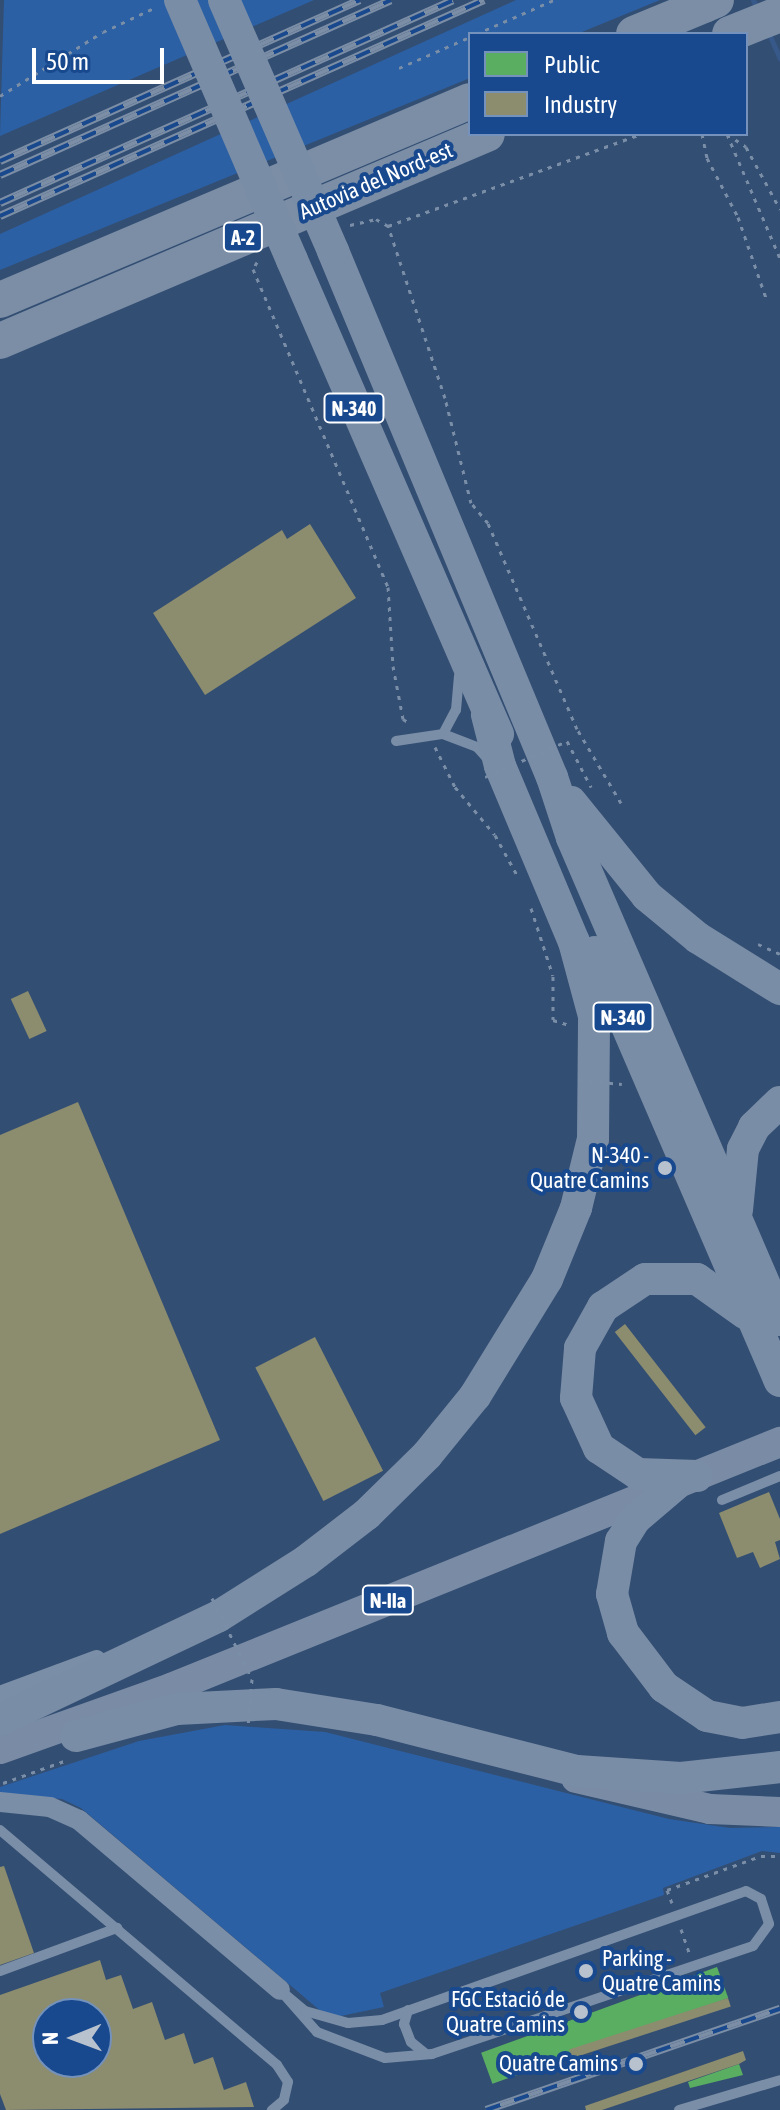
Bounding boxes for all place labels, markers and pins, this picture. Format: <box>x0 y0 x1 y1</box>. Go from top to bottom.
place label: N-340 - Quatre Camins <box>530 1142 649 1194</box>
marker: N-340 - Quatre Camins <box>656 1159 674 1177</box>
place label: Parking - Quatre Camins <box>602 1945 721 1996</box>
marker: Parking - Quatre Camins <box>577 1962 595 1980</box>
place label: FGC Estació de Quatre Camins <box>446 1986 565 2038</box>
marker: FGC Estació de Quatre Camins <box>572 2003 590 2021</box>
place label: Quatre Camins <box>499 2051 618 2077</box>
marker: Quatre Camins <box>625 2053 647 2075</box>

